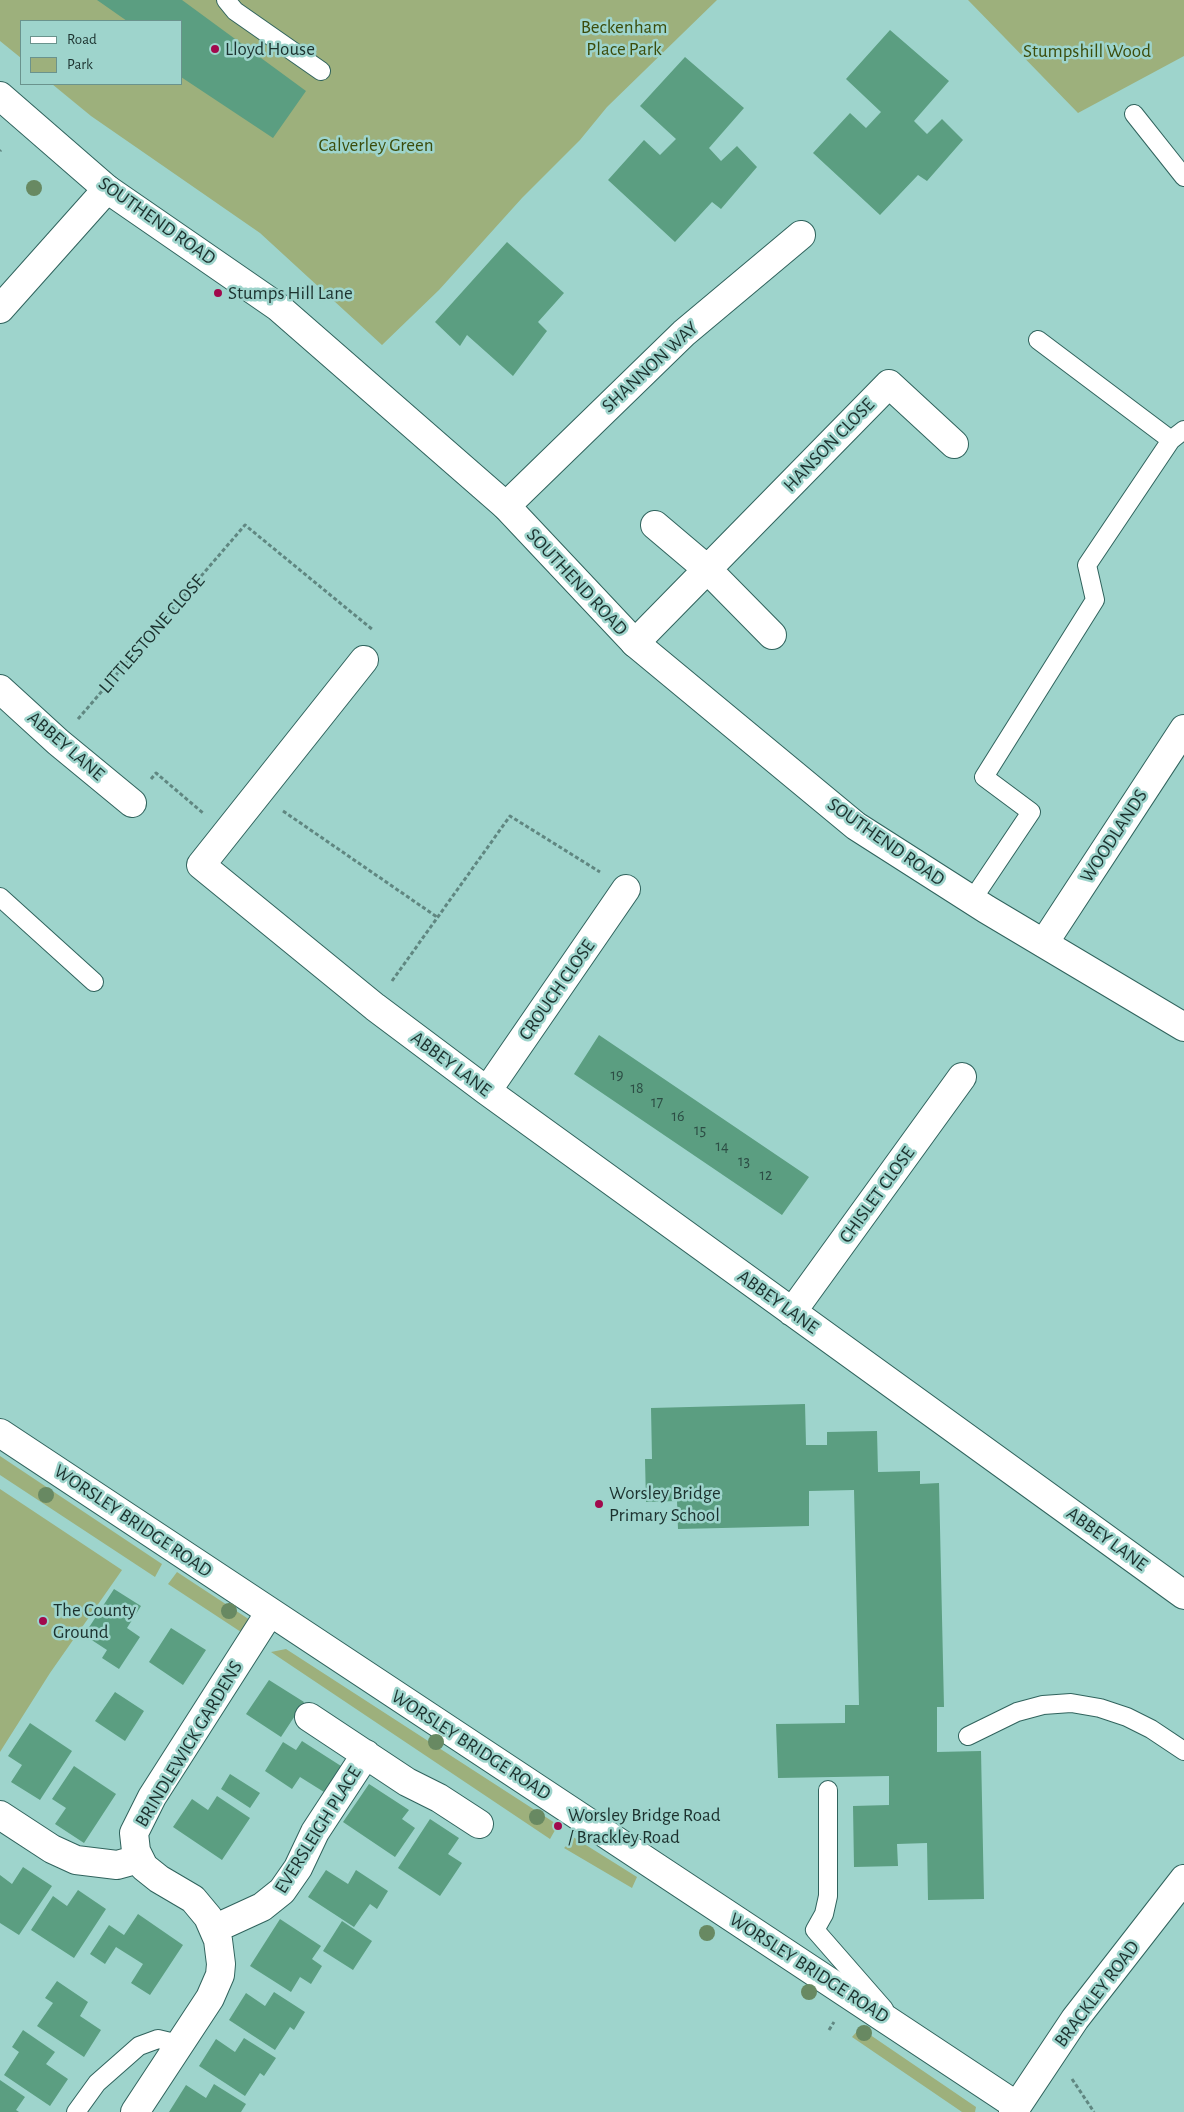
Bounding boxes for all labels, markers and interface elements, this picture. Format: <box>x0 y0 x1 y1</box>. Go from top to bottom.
park label: Beckenham Place Park <box>581 16 667 60</box>
legend <box>20 20 182 85</box>
text: Road <box>67 32 97 47</box>
place label: Lloyd House <box>225 38 315 60</box>
park label: Stumpshill Wood <box>1023 40 1151 62</box>
marker: Lloyd House <box>209 43 221 55</box>
text: Park <box>67 57 93 72</box>
park label: Calverley Green <box>318 134 434 156</box>
street label: SOUTHEND ROAD <box>94 172 220 270</box>
place label: Stumps Hill Lane <box>228 282 353 304</box>
marker: Stumps Hill Lane <box>212 287 224 299</box>
street label: SHANNON WAY <box>597 317 703 417</box>
street label: HANSON CLOSE <box>779 393 879 497</box>
street label: SOUTHEND ROAD <box>522 524 632 640</box>
street label: LITTLESTONE CLOSE <box>94 570 210 698</box>
street label: ABBEY LANE <box>23 706 109 786</box>
street label: WOODLANDS <box>1076 785 1152 887</box>
street label: SOUTHEND ROAD <box>823 793 949 891</box>
street label: CROUCH CLOSE <box>514 935 600 1045</box>
street label: ABBEY LANE <box>406 1026 496 1102</box>
house number: 19 <box>610 1065 624 1085</box>
house number: 18 <box>630 1078 644 1098</box>
house number: 17 <box>651 1092 663 1112</box>
house number: 16 <box>671 1106 685 1126</box>
house number: 15 <box>694 1120 706 1140</box>
house number: 14 <box>715 1136 729 1156</box>
street label: CHISLET CLOSE <box>834 1142 920 1248</box>
house number: 13 <box>738 1151 750 1171</box>
house number: 12 <box>760 1165 772 1185</box>
street label: ABBEY LANE <box>733 1265 823 1339</box>
street label: WORSLEY BRIDGE ROAD <box>50 1460 216 1582</box>
place label: Worsley Bridge Primary School <box>609 1482 721 1526</box>
marker: Worsley Bridge Primary School <box>593 1498 605 1510</box>
street label: ABBEY LANE <box>1062 1502 1152 1576</box>
place label: The County Ground <box>53 1599 136 1643</box>
marker: The County Ground <box>37 1615 49 1627</box>
street label: BRINDLEWICK GARDENS <box>130 1657 248 1831</box>
street label: WORSLEY BRIDGE ROAD <box>387 1685 555 1805</box>
street label: EVERSLEIGH PLACE <box>270 1762 366 1898</box>
place label: Worsley Bridge Road / Brackley Road <box>568 1804 721 1848</box>
marker: Worsley Bridge Road / Brackley Road <box>552 1820 564 1832</box>
street label: WORSLEY BRIDGE ROAD <box>725 1908 893 2028</box>
street label: BRACKLEY ROAD <box>1050 1936 1144 2052</box>

